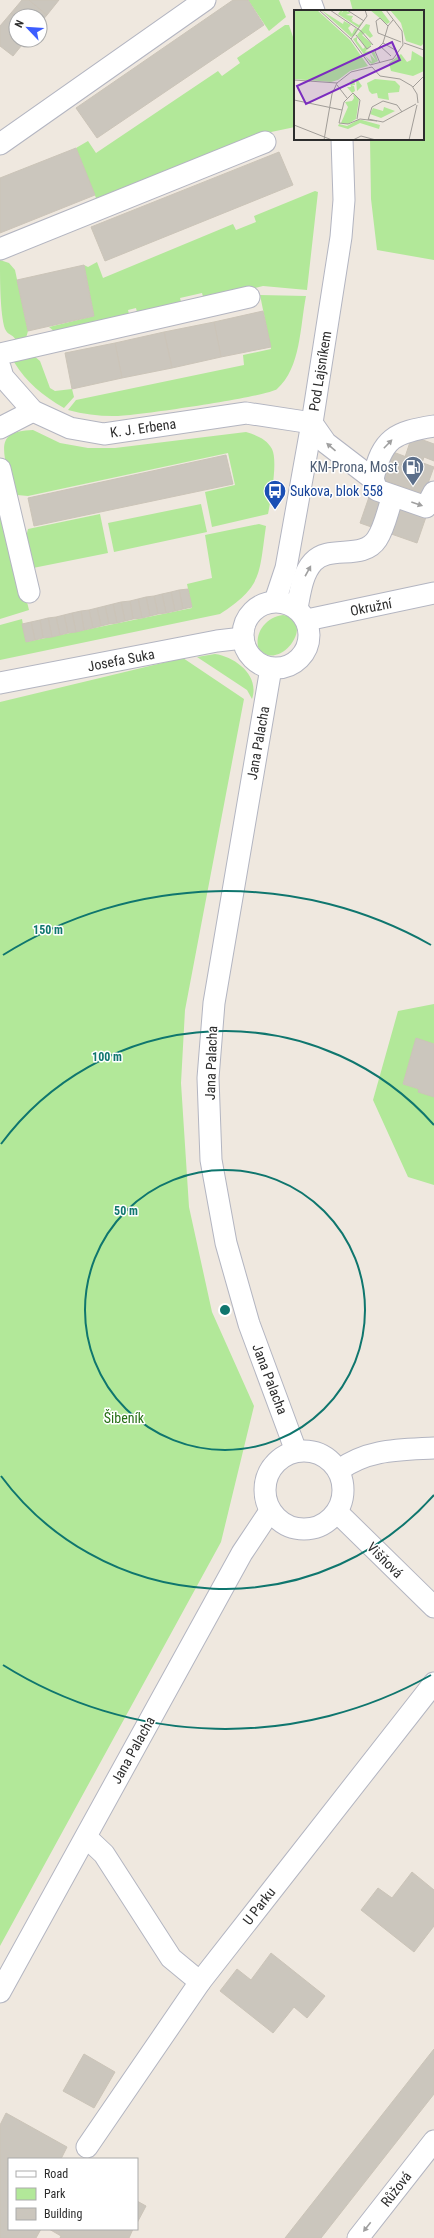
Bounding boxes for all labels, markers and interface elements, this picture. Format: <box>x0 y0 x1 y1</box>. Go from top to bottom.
north arrow <box>8 8 48 48</box>
inset map <box>294 10 424 140</box>
text: N <box>12 18 27 30</box>
street label: Pod Lajsníkem <box>306 330 334 412</box>
street label: K. J. Erbena <box>109 415 177 441</box>
one-way arrow <box>383 439 393 449</box>
one-way arrow <box>326 442 336 452</box>
fuel station icon: KM-Prona, Most <box>400 454 426 487</box>
place label: KM-Prona, Most <box>310 459 398 475</box>
bus stop icon: Sukova, blok 558 <box>262 478 288 511</box>
place label: Sukova, blok 558 <box>290 483 383 499</box>
one-way arrow <box>412 502 424 508</box>
one-way arrow <box>304 565 311 577</box>
street label: Okružní <box>349 595 394 619</box>
street label: Josefa Suka <box>86 646 156 674</box>
street label: Jana Palacha <box>244 705 272 781</box>
text: 150 m <box>33 923 63 937</box>
street label: Jana Palacha <box>202 1026 220 1100</box>
text: 100 m <box>92 1050 122 1064</box>
text: 50 m <box>114 1204 138 1218</box>
centre of rings <box>218 1303 232 1317</box>
street label: Jana Palacha <box>249 1341 291 1417</box>
park label: Šibeník <box>104 1409 145 1426</box>
street label: Višňová <box>364 1539 406 1581</box>
street label: Jana Palacha <box>108 1714 158 1786</box>
street label: U Parku <box>240 1884 278 1928</box>
legend <box>8 2158 138 2230</box>
text: Road <box>44 2167 68 2181</box>
street label: Růžová <box>377 2168 415 2210</box>
text: Park <box>44 2187 66 2201</box>
text: Building <box>44 2207 82 2221</box>
one-way arrow <box>363 2221 371 2232</box>

